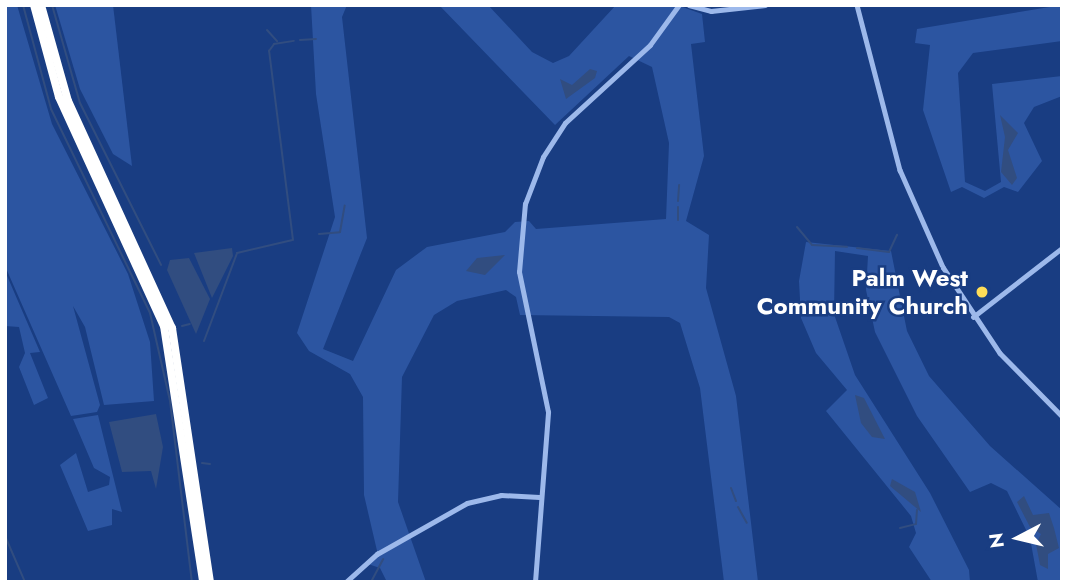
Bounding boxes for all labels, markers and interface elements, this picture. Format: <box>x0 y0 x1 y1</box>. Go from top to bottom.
place label: Palm West Community Church <box>757 264 968 320</box>
marker: Palm West Community Church <box>974 284 990 300</box>
north arrow <box>983 503 1053 573</box>
text: N <box>982 531 1011 550</box>

